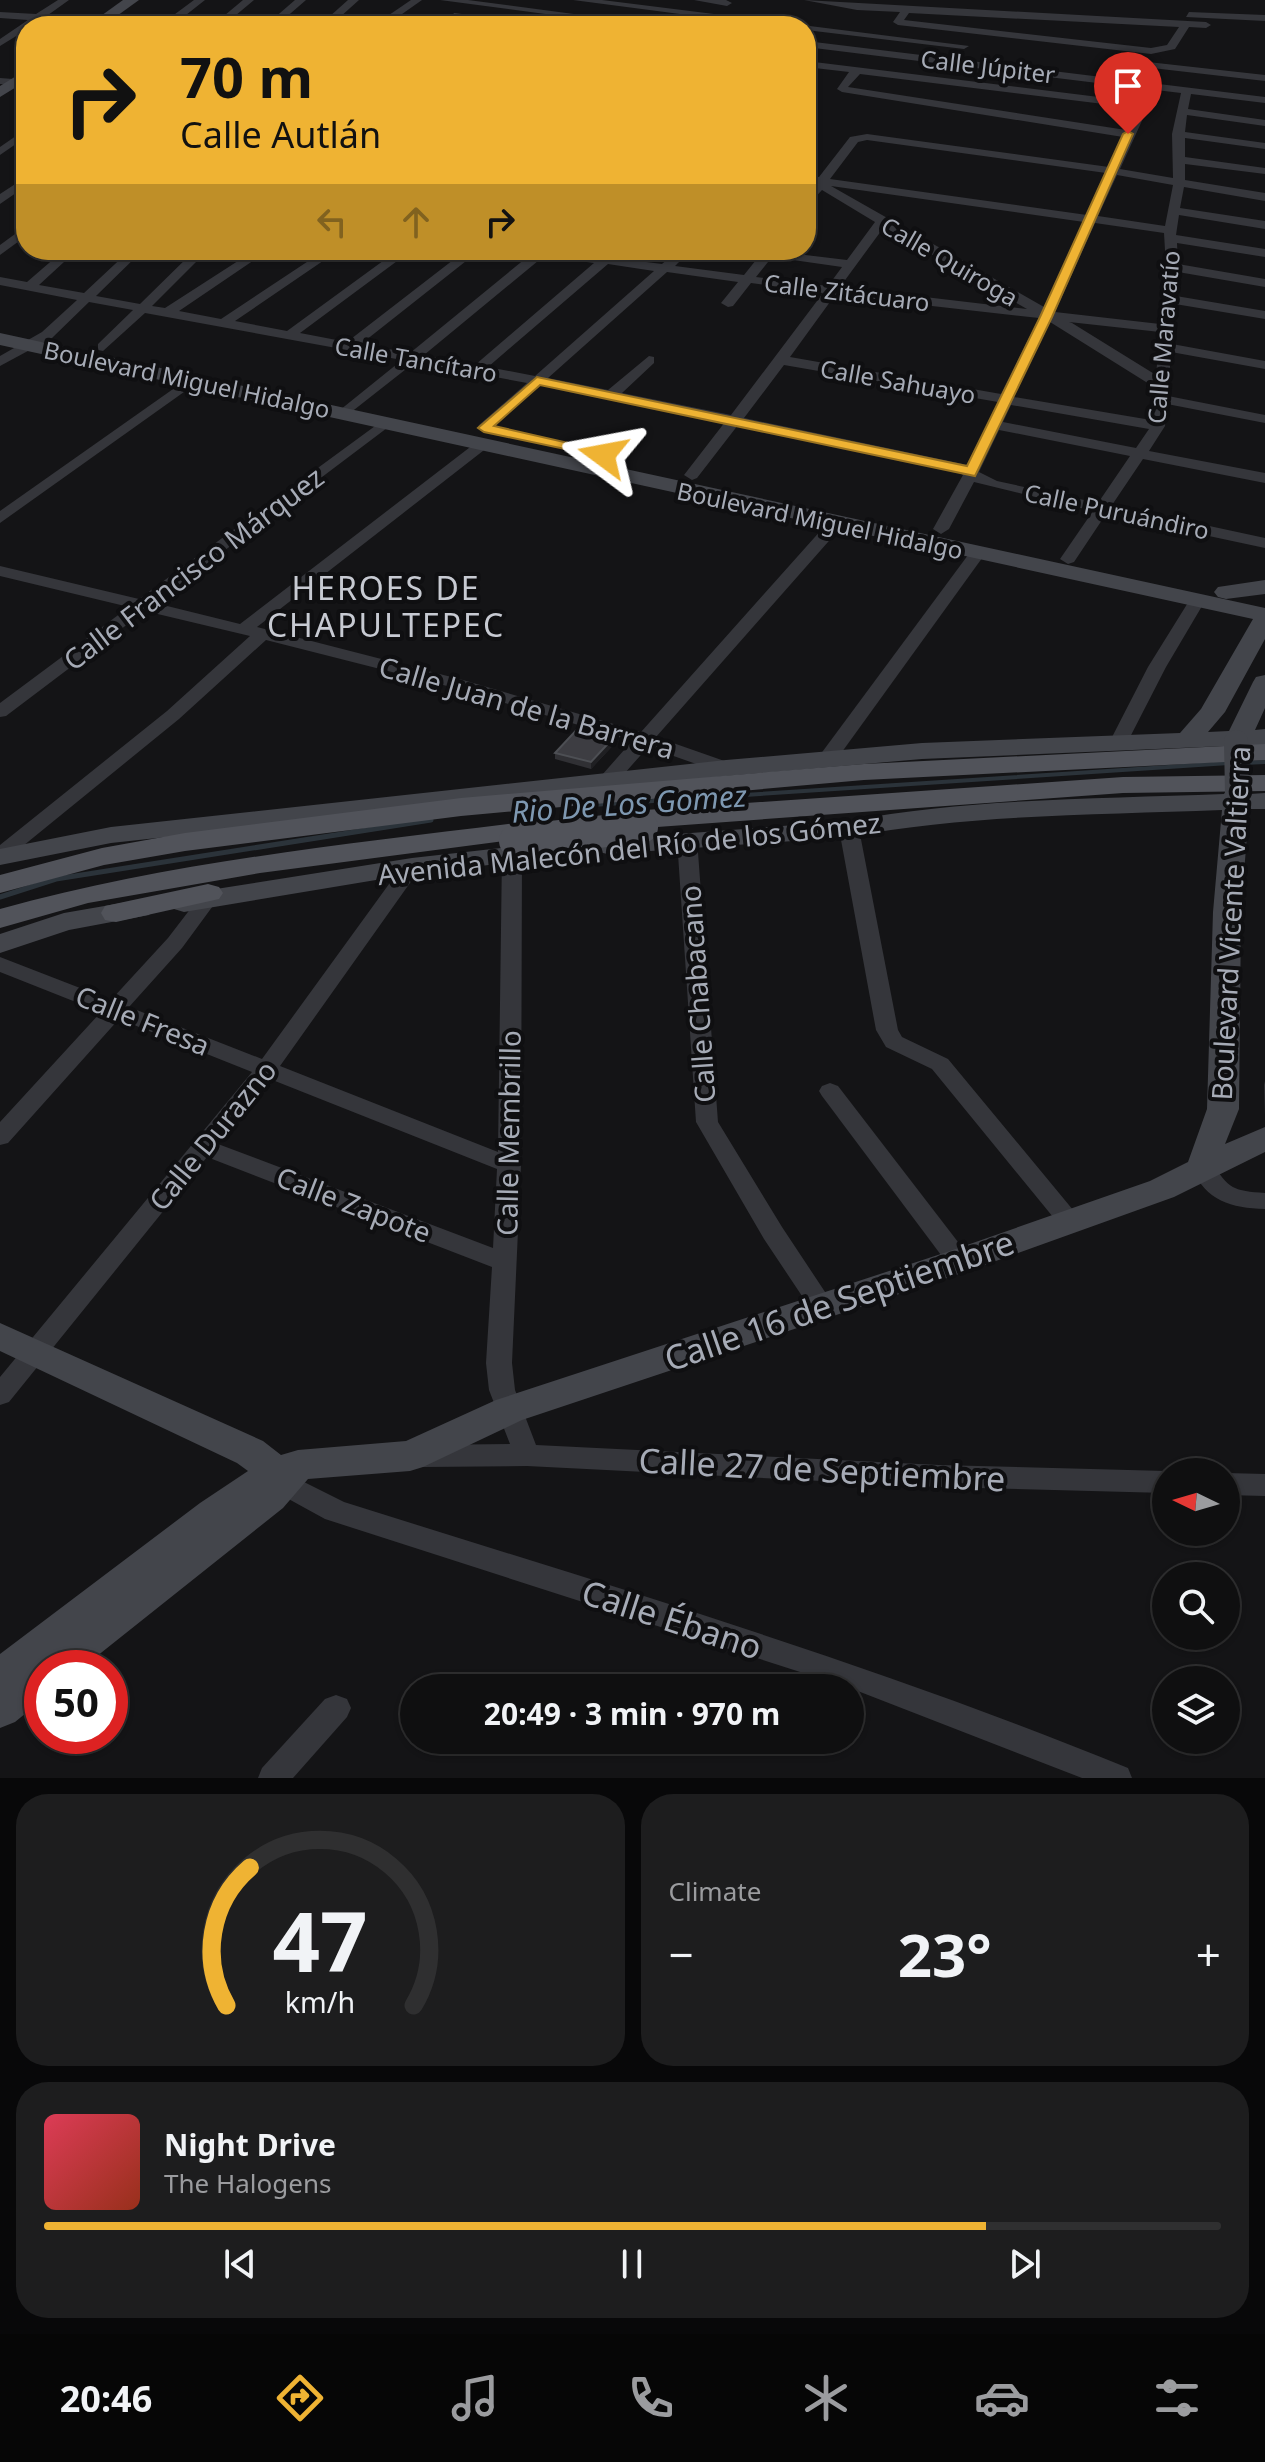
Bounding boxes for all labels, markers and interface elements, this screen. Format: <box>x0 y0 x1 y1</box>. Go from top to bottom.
text: 70 m <box>180 38 313 114</box>
street label: Calle Júpiter <box>919 41 1057 91</box>
icon: right <box>48 48 152 152</box>
pin <box>1094 52 1162 134</box>
icon: arrive <box>1106 64 1150 108</box>
text: Calle Autlán <box>180 110 381 159</box>
icon: left <box>310 200 354 244</box>
icon: ahead <box>394 200 438 244</box>
icon: right <box>478 200 522 244</box>
street label: Calle Quiroga <box>876 209 1024 313</box>
street label: Calle Maravatío <box>1139 249 1187 425</box>
street label: Calle Zitácuaro <box>762 265 932 319</box>
street label: Calle Tancítaro <box>332 328 500 390</box>
street label: Boulevard Miguel Hidalgo <box>41 333 333 425</box>
street label: Calle Sahuayo <box>818 351 978 411</box>
position arrow <box>561 413 645 497</box>
street label: Calle Francisco Márquez <box>55 458 331 678</box>
street label: Boulevard Miguel Hidalgo <box>674 474 966 566</box>
street label: Calle Puruándiro <box>1022 475 1212 547</box>
district label: HEROES DE CHAPULTEPEC <box>267 566 505 646</box>
street label: Calle Juan de la Barrera <box>375 647 679 767</box>
street label: Boulevard Vicente Valtierra <box>1202 745 1258 1101</box>
water label: Rio De Los Gomez <box>510 774 749 832</box>
street label: Avenida Malecón del Río de los Gómez <box>376 803 882 893</box>
street label: Calle Chabacano <box>670 884 724 1104</box>
street label: Calle Fresa <box>70 976 216 1064</box>
street label: Calle Membrillo <box>487 1030 529 1236</box>
street label: Calle Durazno <box>140 1052 284 1218</box>
street label: Calle Zapote <box>271 1157 437 1251</box>
street label: Calle 16 de Septiembre <box>658 1219 1020 1381</box>
street label: Calle 27 de Septiembre <box>638 1436 1006 1502</box>
north arrow <box>1152 1458 1240 1546</box>
map controls <box>1152 1458 1240 1754</box>
button: search <box>1152 1562 1240 1650</box>
street label: Calle Ébano <box>576 1568 768 1670</box>
speed limit sign: 50 <box>24 1650 128 1754</box>
button: layers <box>1152 1666 1240 1754</box>
text: 20:49 · 3 min · 970 m <box>484 1693 780 1734</box>
text: Climate <box>669 1873 761 1909</box>
text: 47 <box>273 1883 368 1996</box>
text: 23° <box>898 1913 992 1995</box>
text: − <box>669 1924 694 1984</box>
text: + <box>1196 1924 1221 1984</box>
text: km/h <box>285 1982 355 2021</box>
text: Night Drive <box>164 2124 336 2165</box>
text: The Halogens <box>164 2165 331 2201</box>
icon: previous <box>218 2242 262 2286</box>
icon: pause <box>610 2242 654 2286</box>
icon: next <box>1003 2242 1047 2286</box>
icon: directions <box>272 2370 328 2426</box>
icon: music <box>447 2370 503 2426</box>
icon: phone <box>623 2370 679 2426</box>
icon: climate <box>798 2370 854 2426</box>
icon: car <box>974 2370 1030 2426</box>
icon: filters <box>1149 2370 1205 2426</box>
text: 20:46 <box>60 2374 152 2423</box>

